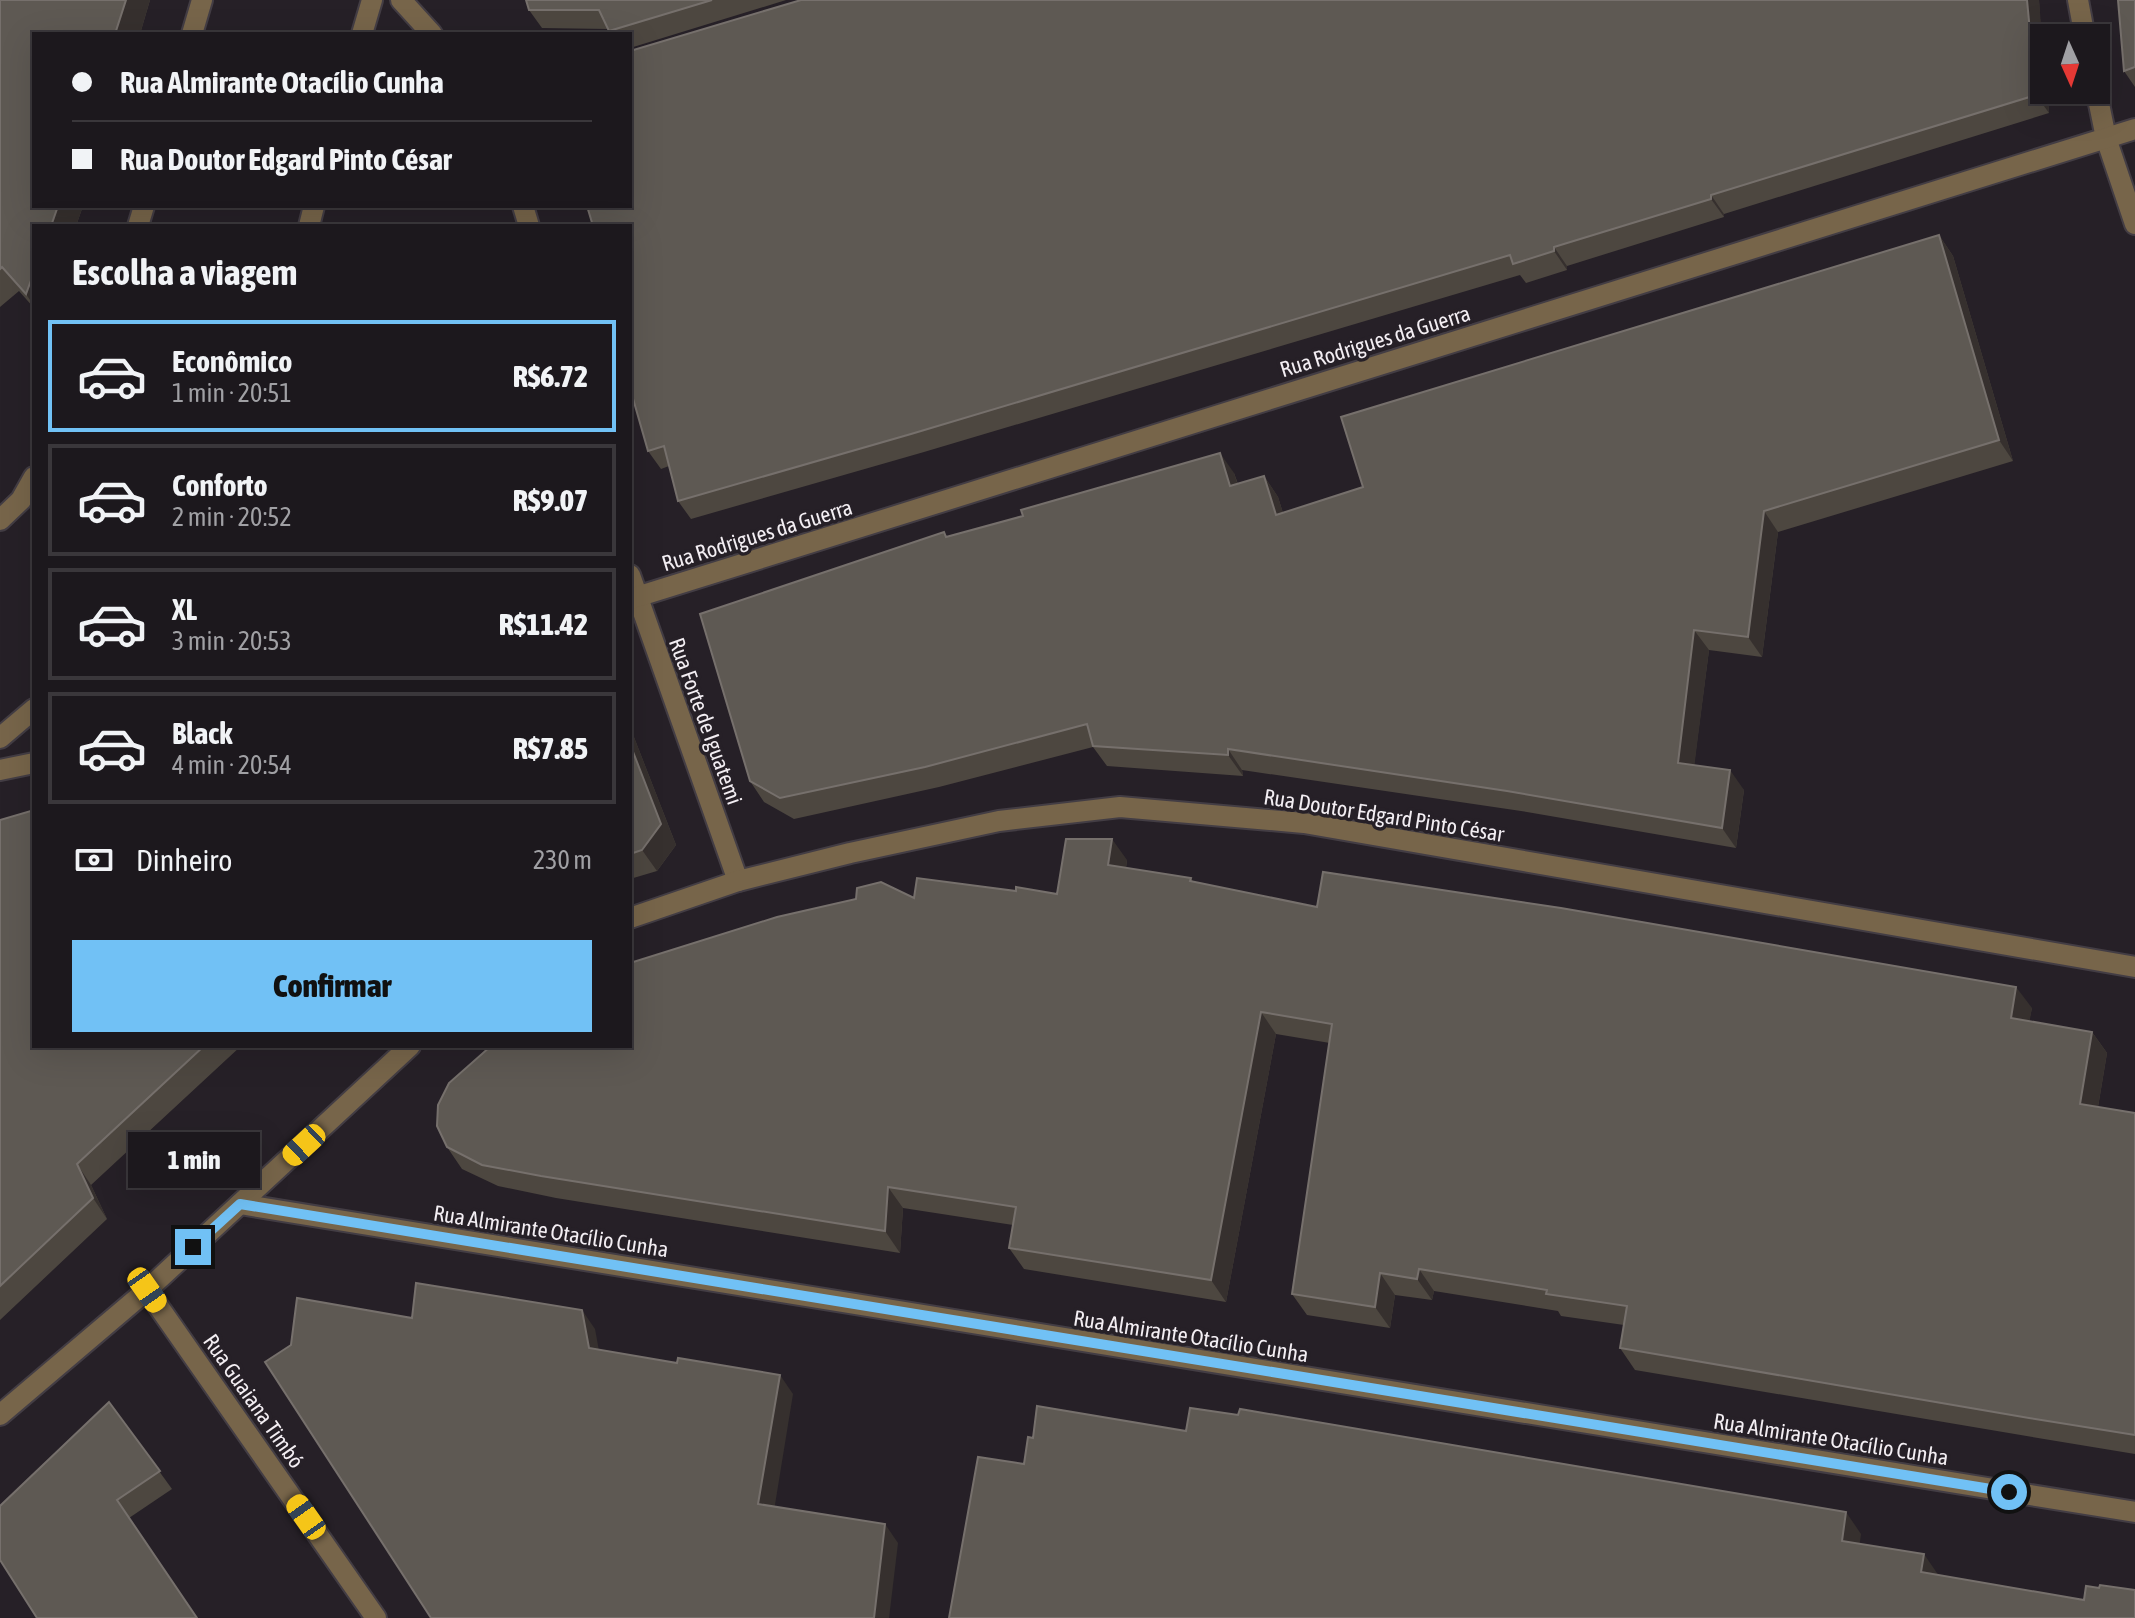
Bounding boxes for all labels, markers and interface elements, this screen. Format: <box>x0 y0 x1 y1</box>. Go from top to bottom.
north arrow <box>2030 24 2110 104</box>
map controls <box>2030 24 2110 104</box>
text: Rua Almirante Otacílio Cunha <box>120 65 444 99</box>
text: Rua Doutor Edgard Pinto César <box>120 142 452 176</box>
text: Escolha a viagem <box>72 251 298 293</box>
street label: Rua Rodrigues da Guerra <box>1277 300 1473 382</box>
icon: car <box>76 340 148 412</box>
text: Econômico <box>172 344 292 378</box>
text: R$6.72 <box>513 359 588 393</box>
text: 1 min · 20:51 <box>172 378 292 408</box>
icon: car <box>76 464 148 536</box>
text: Conforto <box>172 468 268 502</box>
text: R$9.07 <box>513 483 588 517</box>
street label: Rua Rodrigues da Guerra <box>659 494 855 576</box>
text: 2 min · 20:52 <box>172 502 292 532</box>
icon: car <box>76 588 148 660</box>
text: XL <box>172 592 197 626</box>
text: R$11.42 <box>499 607 588 641</box>
text: 3 min · 20:53 <box>172 626 292 656</box>
street label: Rua Forte de Iguatemi <box>664 634 748 808</box>
icon: car <box>76 712 148 784</box>
text: Black <box>172 716 232 750</box>
text: R$7.85 <box>513 731 588 765</box>
text: 4 min · 20:54 <box>172 750 292 780</box>
street label: Rua Doutor Edgard Pinto César <box>1262 783 1507 847</box>
icon: cash <box>72 838 116 882</box>
text: Dinheiro <box>136 843 232 877</box>
text: 230 m <box>533 845 592 875</box>
button: Confirmar <box>72 940 592 1032</box>
car <box>278 1120 330 1170</box>
callout: 1 min <box>127 1131 259 1187</box>
text: 1 min <box>167 1145 221 1175</box>
street label: Rua Almirante Otacílio Cunha <box>432 1200 670 1262</box>
route end <box>175 1229 211 1265</box>
car <box>123 1263 171 1317</box>
street label: Rua Almirante Otacílio Cunha <box>1072 1305 1310 1367</box>
street label: Rua Guaiana Timbó <box>198 1329 310 1473</box>
street label: Rua Almirante Otacílio Cunha <box>1712 1408 1950 1470</box>
route start <box>1991 1474 2027 1510</box>
car <box>282 1490 330 1544</box>

